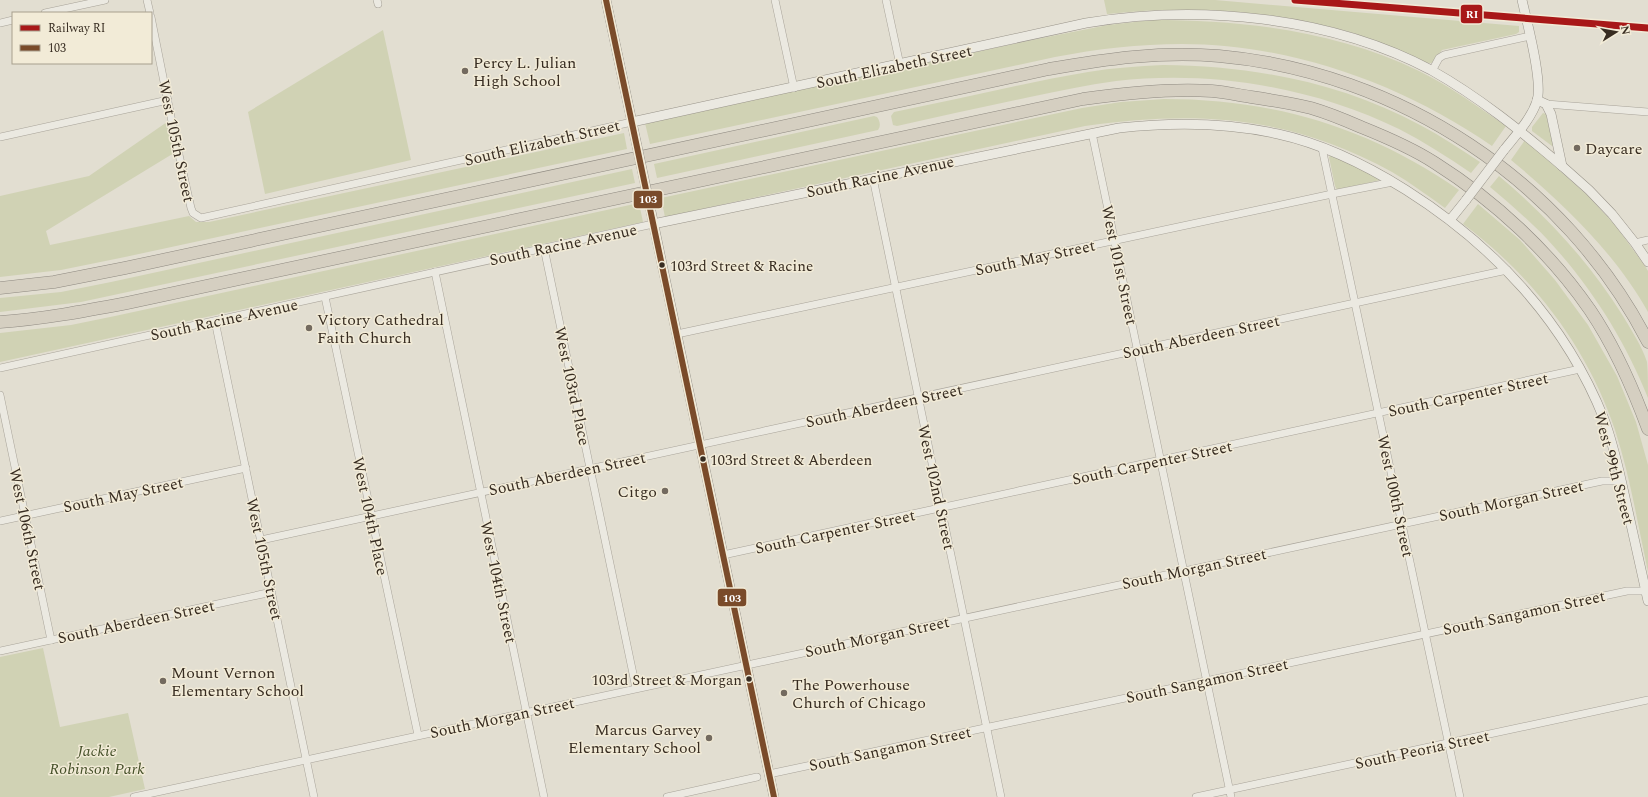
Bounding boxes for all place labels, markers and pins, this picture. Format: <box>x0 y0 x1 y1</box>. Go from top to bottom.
place label: Percy L. Julian High School <box>473 51 576 93</box>
marker: Percy L. Julian High School <box>460 66 470 76</box>
place label: Daycare <box>1585 137 1642 161</box>
marker: Daycare <box>1572 143 1582 153</box>
place label: 103rd Street & Racine <box>670 255 813 278</box>
marker: 103rd Street & Racine <box>657 260 667 270</box>
place label: Victory Cathedral Faith Church <box>317 308 444 350</box>
marker: Victory Cathedral Faith Church <box>304 323 314 333</box>
place label: 103rd Street & Aberdeen <box>710 449 872 472</box>
marker: 103rd Street & Aberdeen <box>698 454 708 464</box>
place label: Citgo <box>617 480 657 504</box>
marker: Citgo <box>660 486 670 496</box>
place label: Mount Vernon Elementary School <box>171 661 304 703</box>
place label: 103rd Street & Morgan <box>592 669 742 692</box>
place label: The Powerhouse Church of Chicago <box>792 673 926 715</box>
marker: 103rd Street & Morgan <box>744 674 754 684</box>
marker: Mount Vernon Elementary School <box>158 676 168 686</box>
marker: The Powerhouse Church of Chicago <box>779 688 789 698</box>
place label: Marcus Garvey Elementary School <box>568 718 702 760</box>
marker: Marcus Garvey Elementary School <box>704 733 714 743</box>

